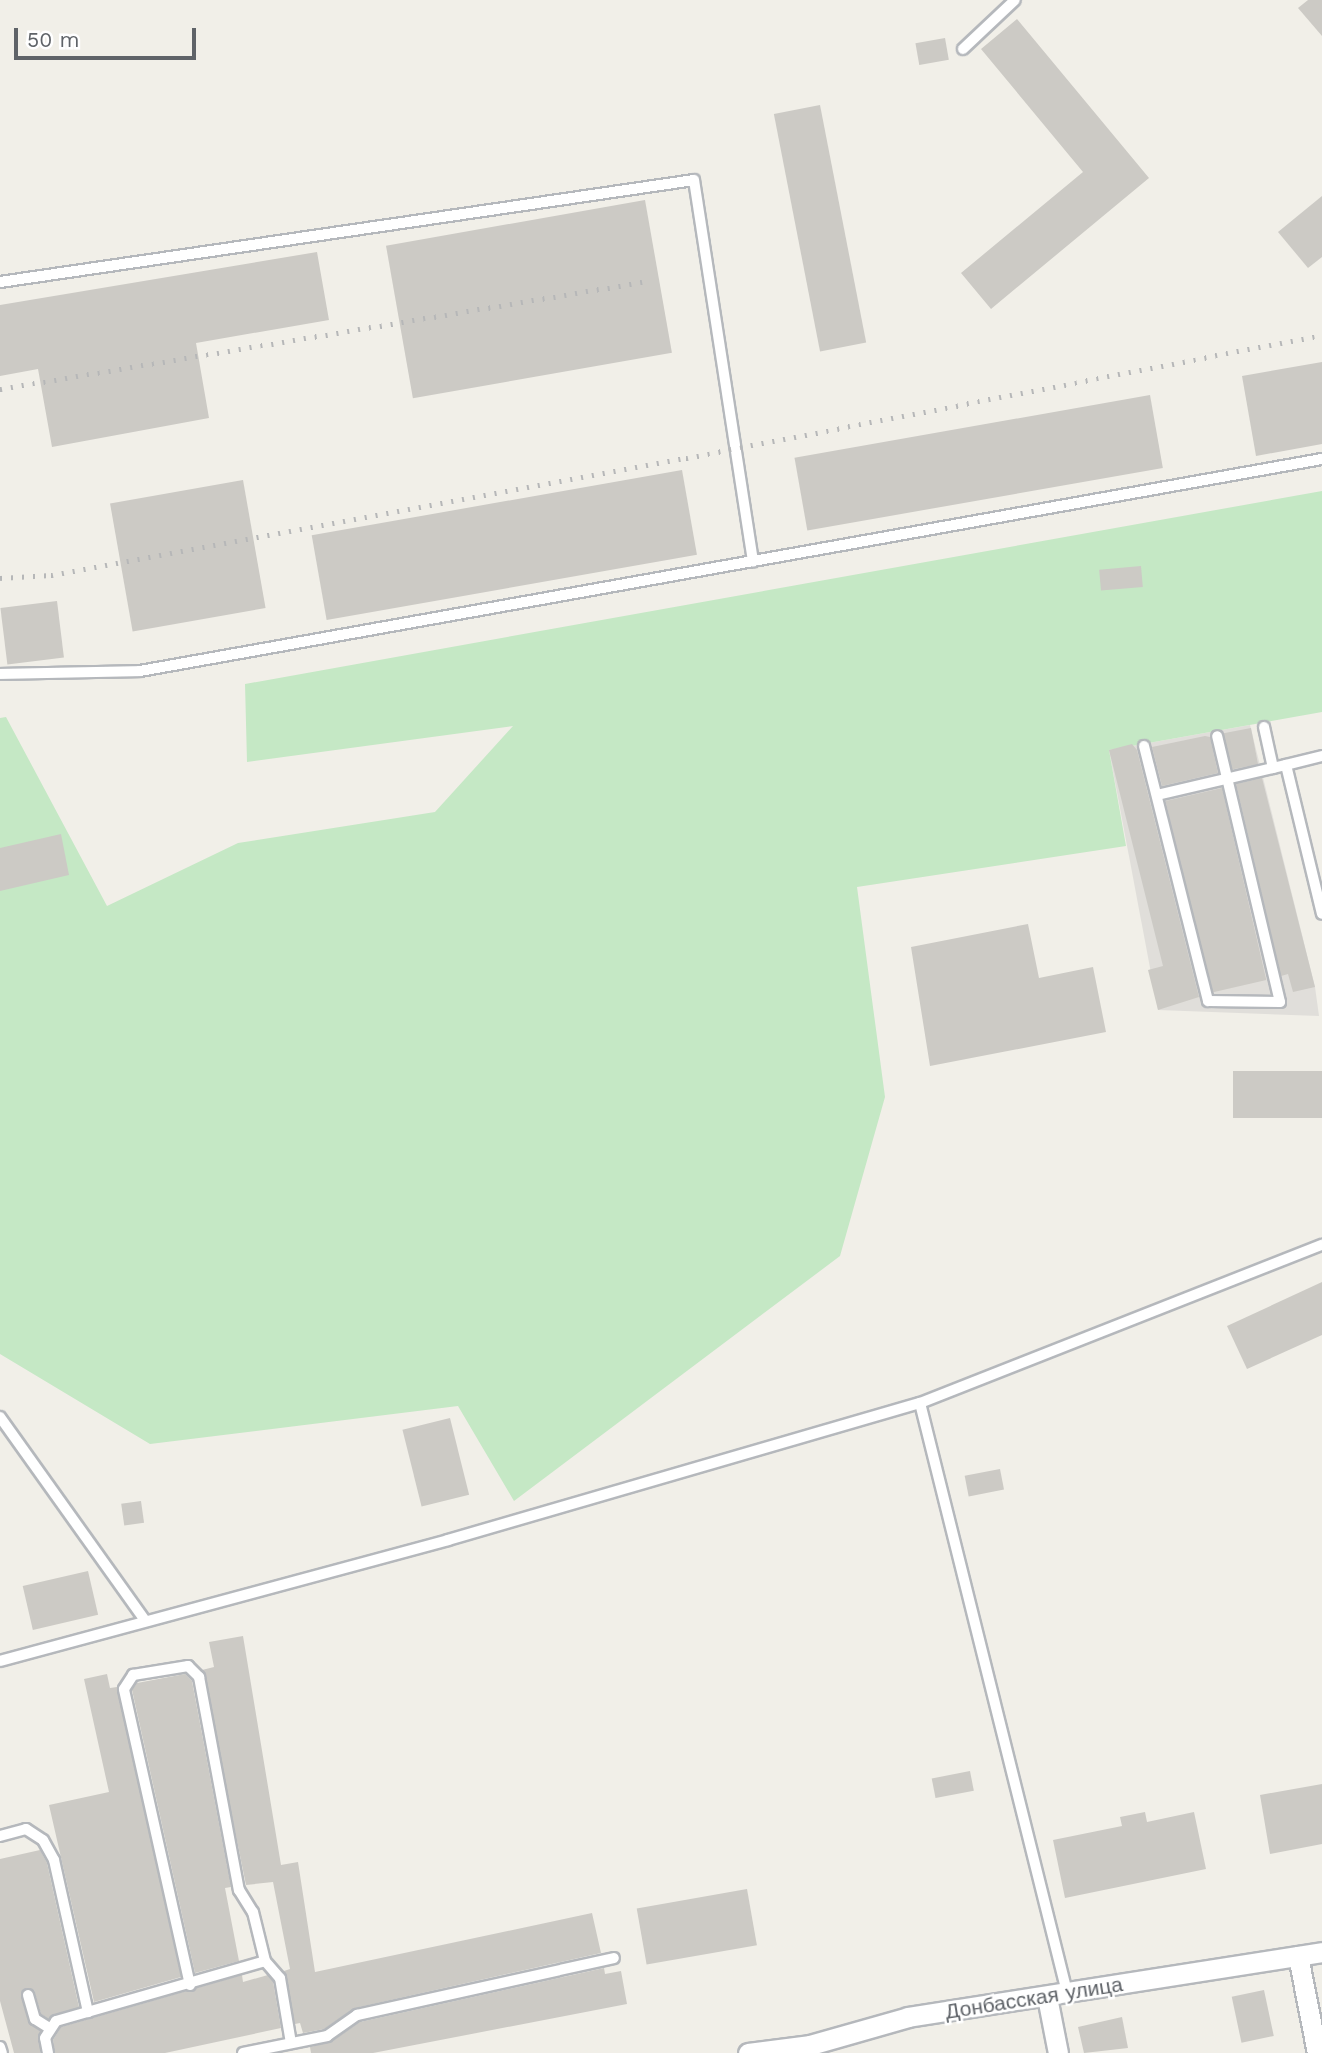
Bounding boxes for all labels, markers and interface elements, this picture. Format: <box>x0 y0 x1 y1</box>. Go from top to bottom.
scale bar <box>18 14 200 58</box>
text: 50 m <box>27 27 79 52</box>
street label: Донбасская улица <box>943 1972 1125 2024</box>

